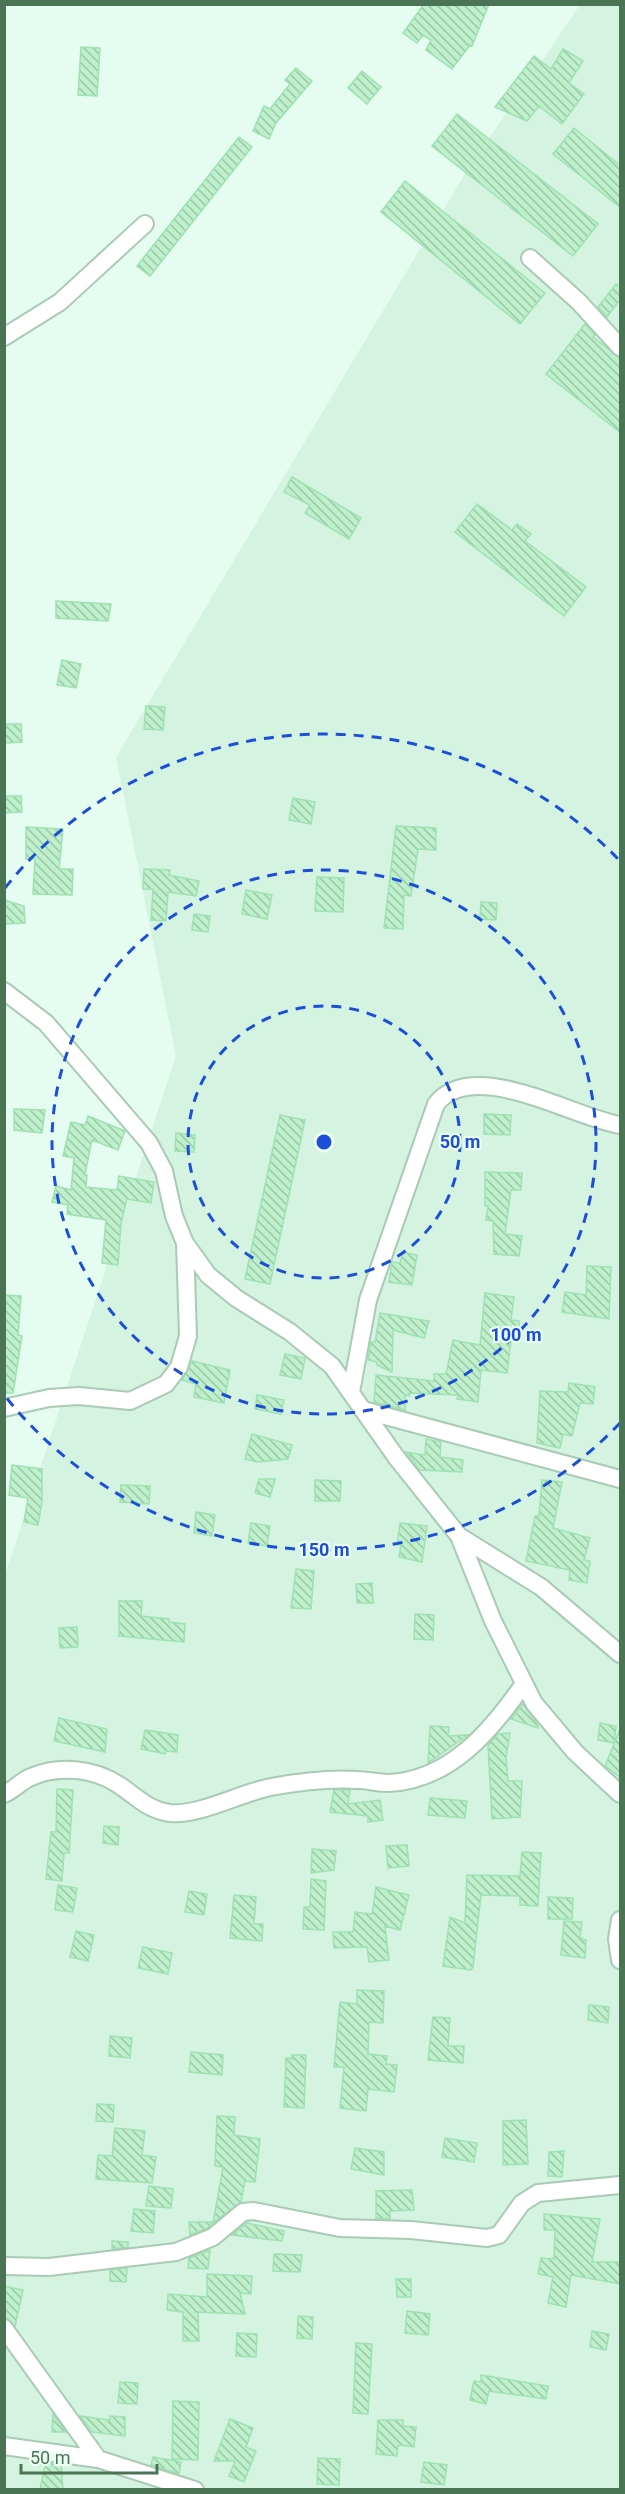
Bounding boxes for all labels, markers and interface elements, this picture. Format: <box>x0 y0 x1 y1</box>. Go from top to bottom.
text: 50 m <box>440 1131 480 1152</box>
centre of rings <box>314 1132 334 1152</box>
text: 100 m <box>490 1324 542 1345</box>
text: 150 m <box>298 1539 350 1560</box>
scale bar <box>21 2437 158 2475</box>
text: 50 m <box>30 2447 70 2468</box>

